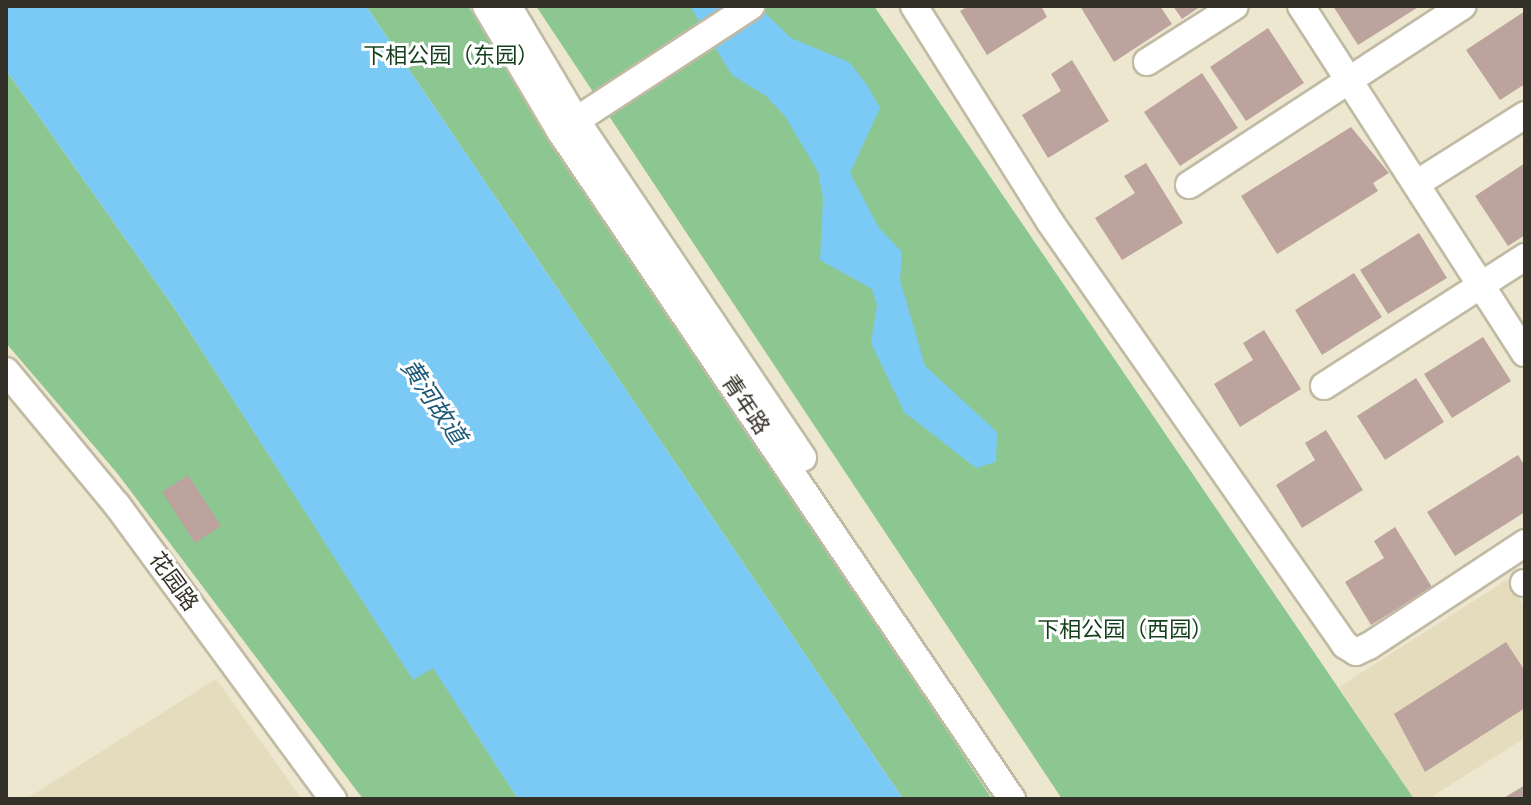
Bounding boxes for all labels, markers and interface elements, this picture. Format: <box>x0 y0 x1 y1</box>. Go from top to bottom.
park label: 下相公园（东园） <box>363 44 539 70</box>
water label: 黄河故道 <box>394 354 472 450</box>
street label: 青年路 <box>716 370 774 440</box>
street label: 花园路 <box>143 548 203 616</box>
park label: 下相公园（西园） <box>1037 618 1213 644</box>

